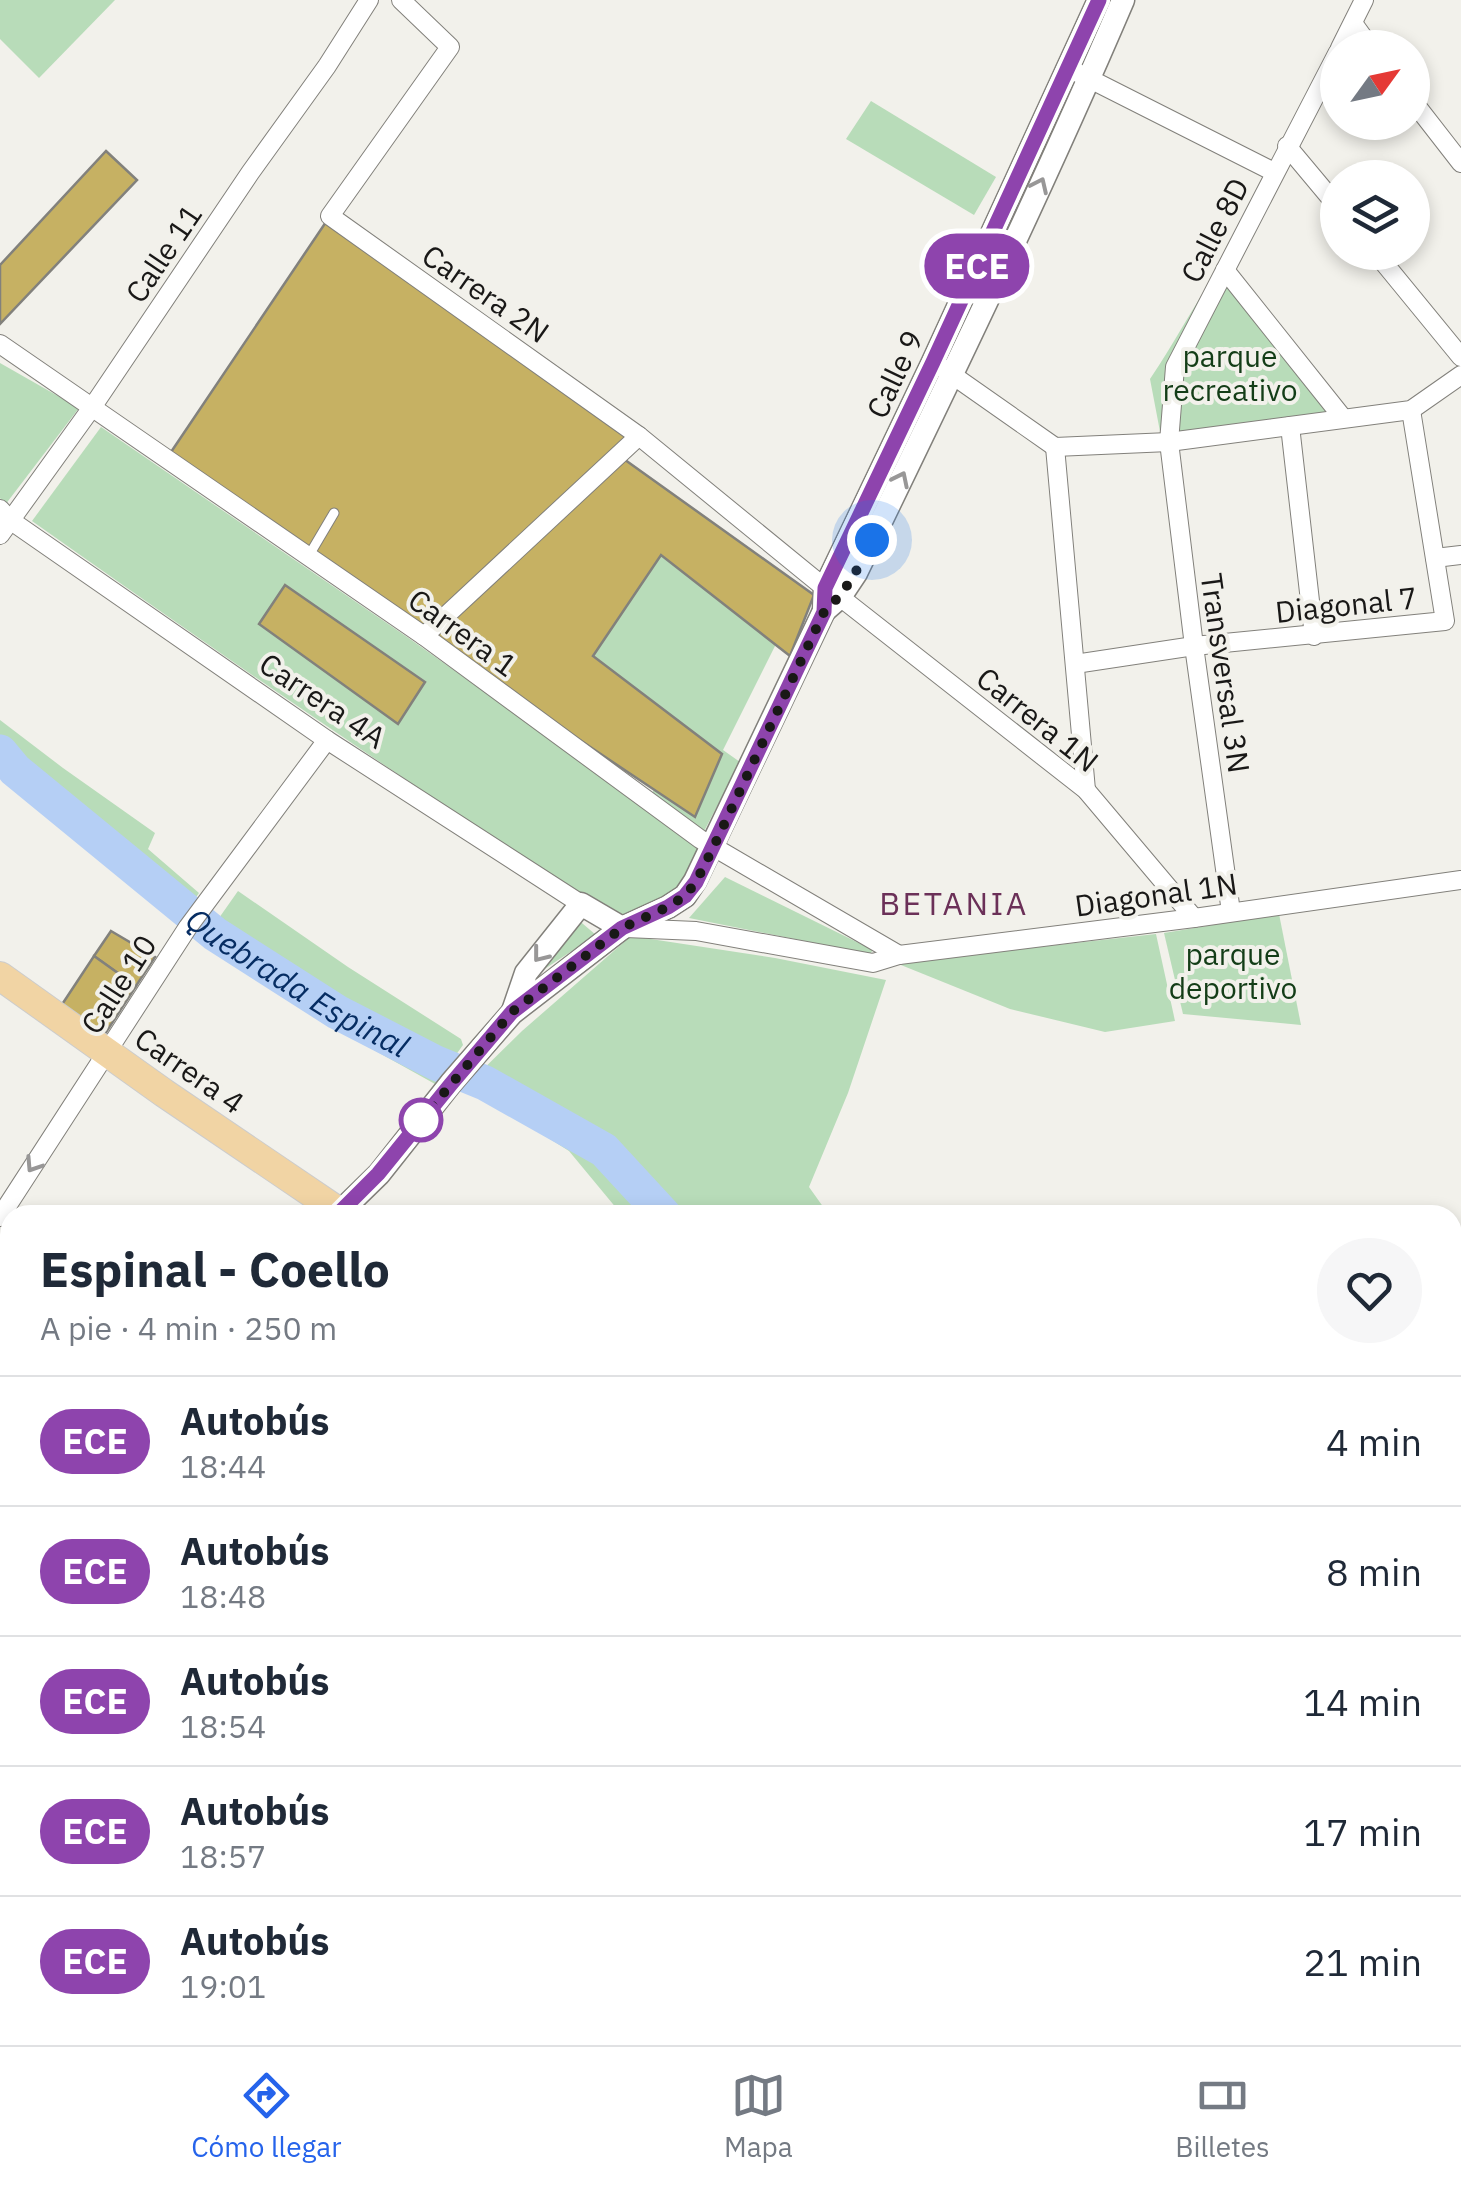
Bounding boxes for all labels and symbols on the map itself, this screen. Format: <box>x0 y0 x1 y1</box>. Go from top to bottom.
north arrow <box>1320 30 1430 140</box>
street label: Calle 8D <box>1171 171 1257 289</box>
one-way arrow <box>1027 178 1047 196</box>
street label: Calle 11 <box>116 196 210 310</box>
line badge: ECE <box>920 234 1034 298</box>
street label: Carrera 2N <box>415 235 557 351</box>
street label: Calle 9 <box>857 324 931 424</box>
park label: parque recreativo <box>1162 336 1298 409</box>
one-way arrow <box>889 472 909 490</box>
your location <box>847 515 897 565</box>
street label: Transversal 3N <box>1193 571 1259 775</box>
street label: Diagonal 7 <box>1273 577 1419 631</box>
street label: Carrera 1 <box>401 579 525 685</box>
street label: Carrera 4A <box>252 644 394 756</box>
street label: Carrera 1N <box>969 658 1107 780</box>
street label: Diagonal 1N <box>1072 863 1240 925</box>
district label: BETANIA <box>879 882 1029 924</box>
water label: Quebrada Espinal <box>178 898 417 1067</box>
street label: Calle 10 <box>72 927 164 1041</box>
park label: parque deportivo <box>1169 934 1297 1007</box>
one-way arrow <box>534 944 552 962</box>
street label: Carrera 4 <box>128 1018 252 1122</box>
unlabelled marker <box>400 1099 442 1141</box>
one-way arrow <box>27 1154 46 1172</box>

